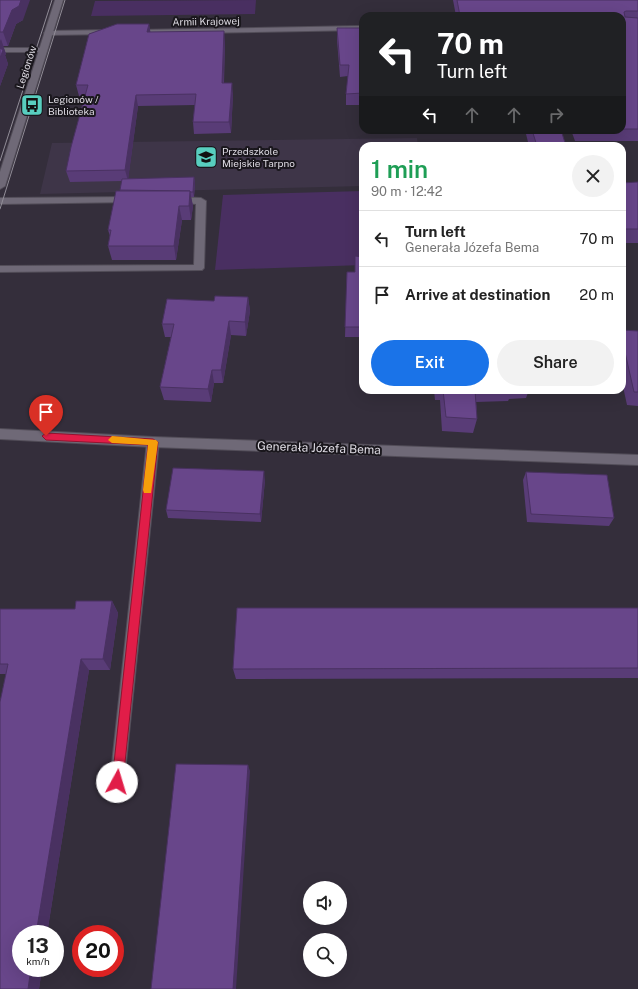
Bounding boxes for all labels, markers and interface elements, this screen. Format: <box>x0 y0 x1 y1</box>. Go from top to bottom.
street label: Armii Krajowej <box>172 14 240 28</box>
text: 70 m <box>437 27 504 60</box>
icon: left <box>371 28 423 80</box>
street label: Legionów <box>13 44 39 90</box>
text: Turn left <box>437 61 507 82</box>
bus stop icon: Legionów / Biblioteka <box>19 92 45 118</box>
place label: Legionów / Biblioteka <box>48 93 99 117</box>
icon: left <box>419 104 441 126</box>
icon: ahead <box>461 104 483 126</box>
icon: ahead <box>503 104 525 126</box>
icon: right <box>545 104 567 126</box>
school or university icon: Przedszkole Miejskie Tarpno <box>193 144 219 170</box>
place label: Przedszkole Miejskie Tarpno <box>222 145 295 169</box>
text: 1 min <box>371 155 428 183</box>
button: close <box>572 155 614 197</box>
text: 90 m · 12:42 <box>371 184 442 199</box>
text: Turn left <box>405 223 466 240</box>
icon: left <box>371 228 393 250</box>
text: 70 m <box>579 230 614 247</box>
text: Generała Józefa Bema <box>405 240 539 255</box>
icon: arrive <box>371 284 393 306</box>
text: Arrive at destination <box>405 286 550 303</box>
text: 20 m <box>579 286 614 303</box>
button: Exit <box>371 340 489 386</box>
button: Share <box>497 340 614 386</box>
pin <box>29 395 63 436</box>
icon: arrive <box>35 401 57 423</box>
street label: Generała Józefa Bema <box>257 439 381 457</box>
position arrow <box>96 761 138 803</box>
map controls <box>303 881 347 977</box>
button: sound <box>303 881 347 925</box>
speed limit sign: 20 <box>72 925 124 977</box>
button: search <box>303 933 347 977</box>
text: 13 <box>27 934 49 958</box>
text: km/h <box>26 955 50 967</box>

